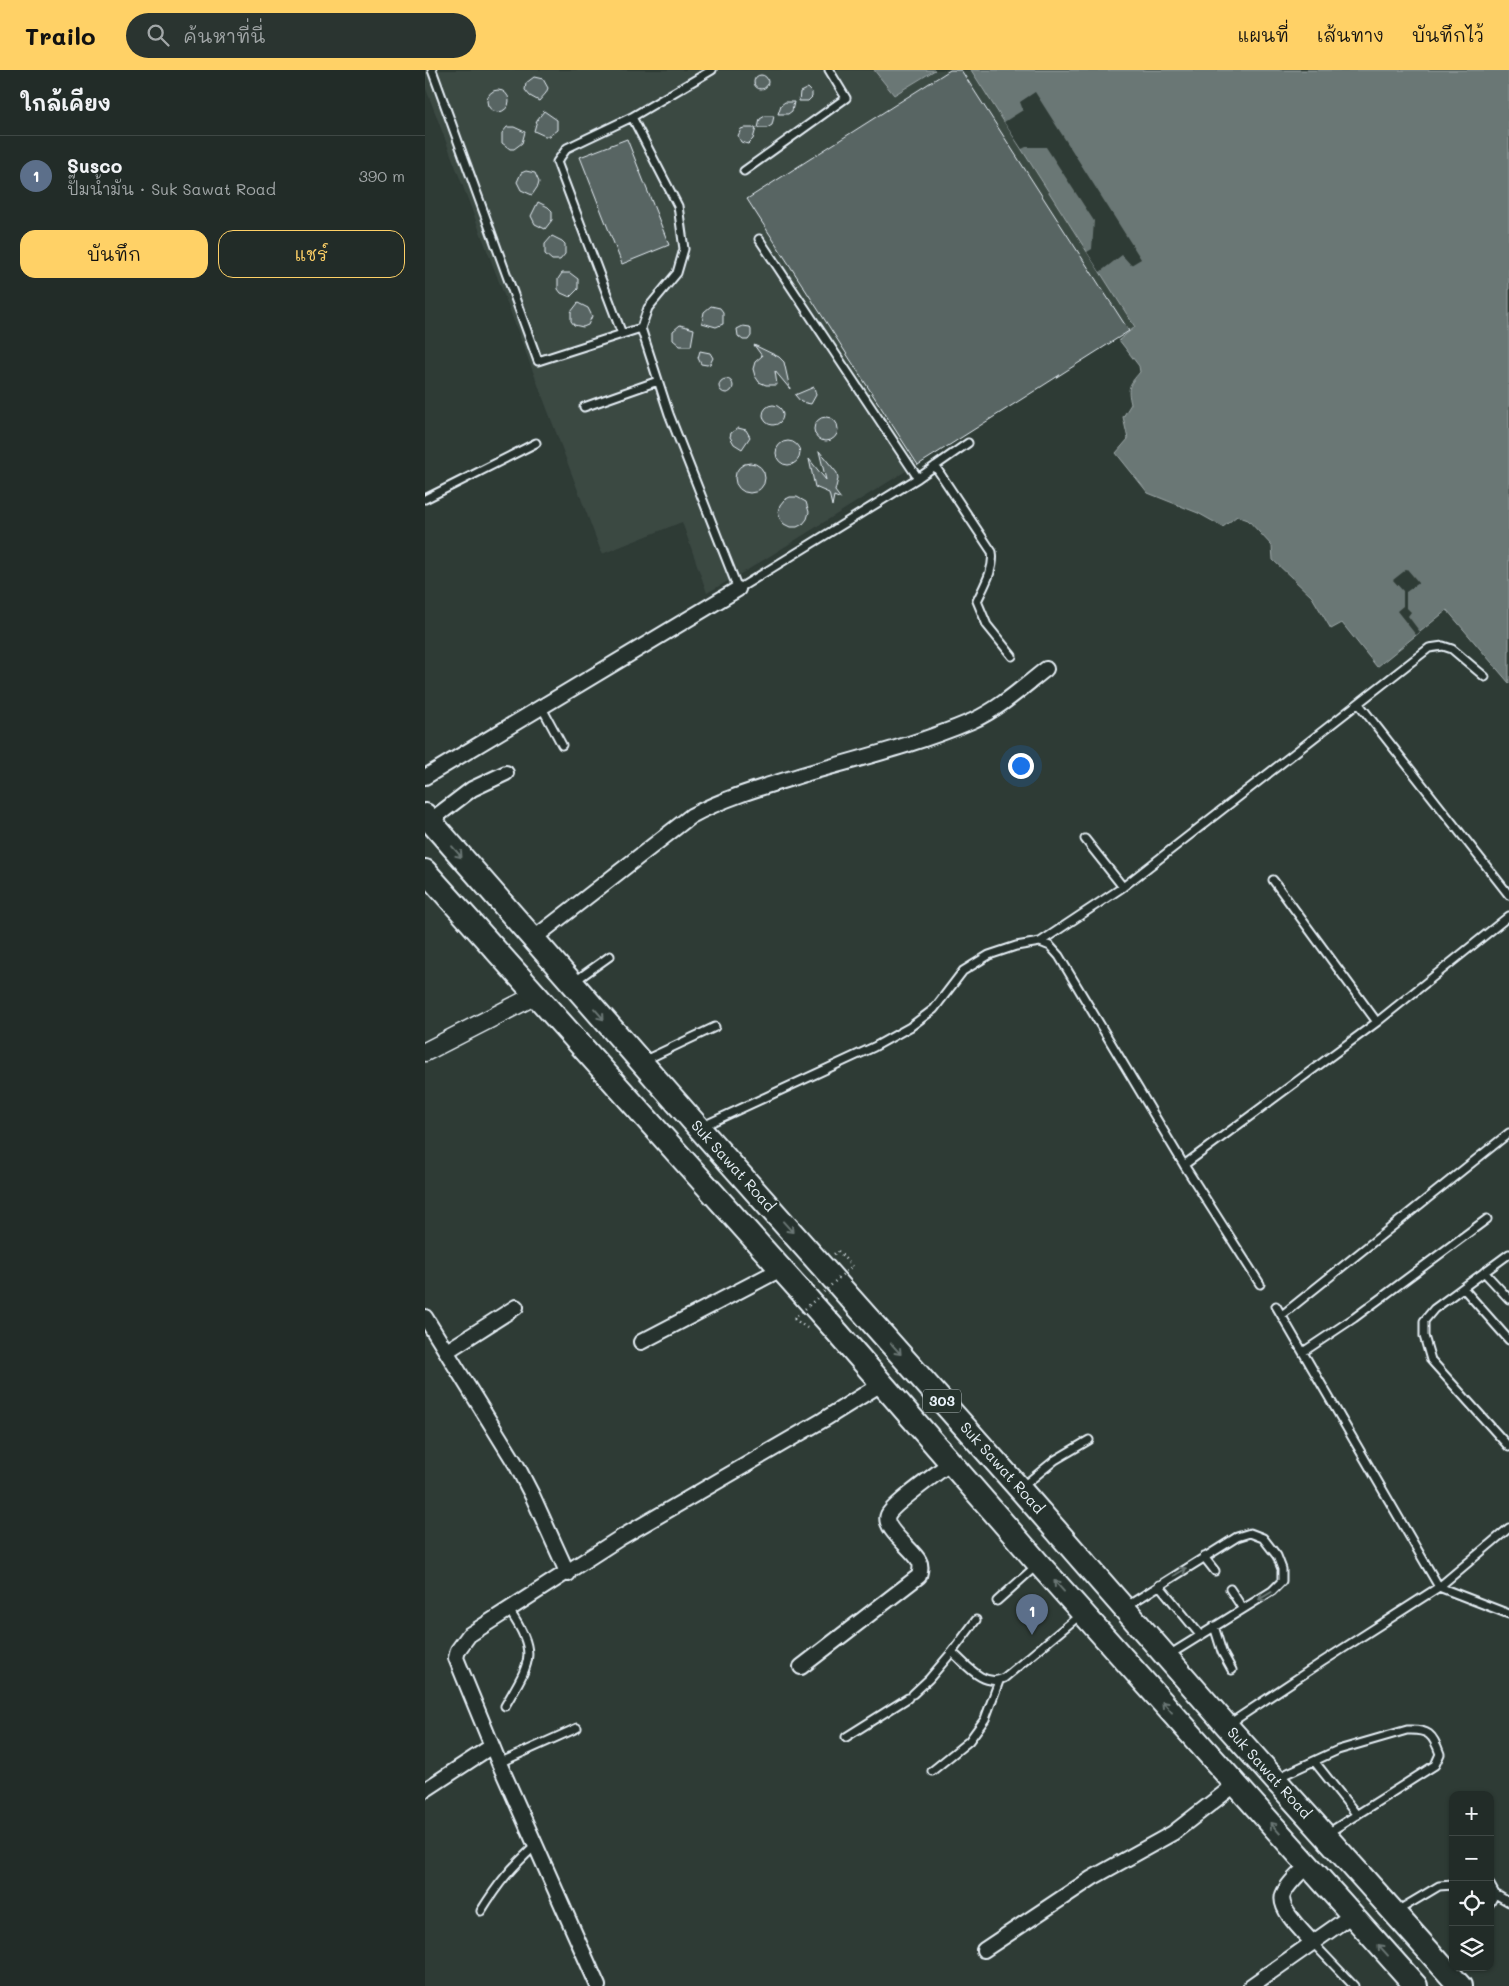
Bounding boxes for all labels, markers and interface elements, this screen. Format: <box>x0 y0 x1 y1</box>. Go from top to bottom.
search box <box>126 13 476 58</box>
text: Trailo <box>25 20 96 51</box>
icon: search <box>144 21 172 49</box>
text: ค้นหาที่นี่ <box>184 23 265 48</box>
text: แผนที่ <box>1238 23 1289 47</box>
text: เส้นทาง <box>1317 23 1384 47</box>
text: บันทึกไว้ <box>1412 23 1484 47</box>
text: ใกล้เคียง <box>20 89 111 116</box>
text: Susco <box>67 153 122 178</box>
text: 1 <box>32 165 40 186</box>
text: 390 m <box>358 165 405 186</box>
text: ปั๊มน้ำมัน · Suk Sawat Road <box>67 178 276 199</box>
button: บันทึก <box>20 230 208 278</box>
button: แชร์ <box>218 230 405 278</box>
your location <box>1008 753 1034 779</box>
one-way arrow <box>451 846 463 859</box>
one-way arrow <box>593 1007 605 1020</box>
street label: Suk Sawat Road <box>687 1115 780 1215</box>
one-way arrow <box>782 1221 794 1234</box>
one-way arrow <box>890 1342 902 1355</box>
road number: 303 <box>923 1390 961 1412</box>
street label: Suk Sawat Road <box>956 1417 1049 1517</box>
one-way arrow <box>1173 1566 1187 1576</box>
one-way arrow <box>1053 1580 1064 1593</box>
one-way arrow <box>1258 1591 1272 1601</box>
pin: 1 <box>1016 1594 1048 1635</box>
one-way arrow <box>1161 1701 1173 1714</box>
street label: Suk Sawat Road <box>1223 1722 1316 1822</box>
map controls <box>1449 1791 1494 1971</box>
button: + <box>1449 1791 1494 1836</box>
one-way arrow <box>1270 1822 1281 1835</box>
button: − <box>1449 1836 1494 1881</box>
button: locate <box>1449 1881 1494 1926</box>
button: layers <box>1449 1926 1494 1971</box>
one-way arrow <box>1378 1943 1389 1956</box>

